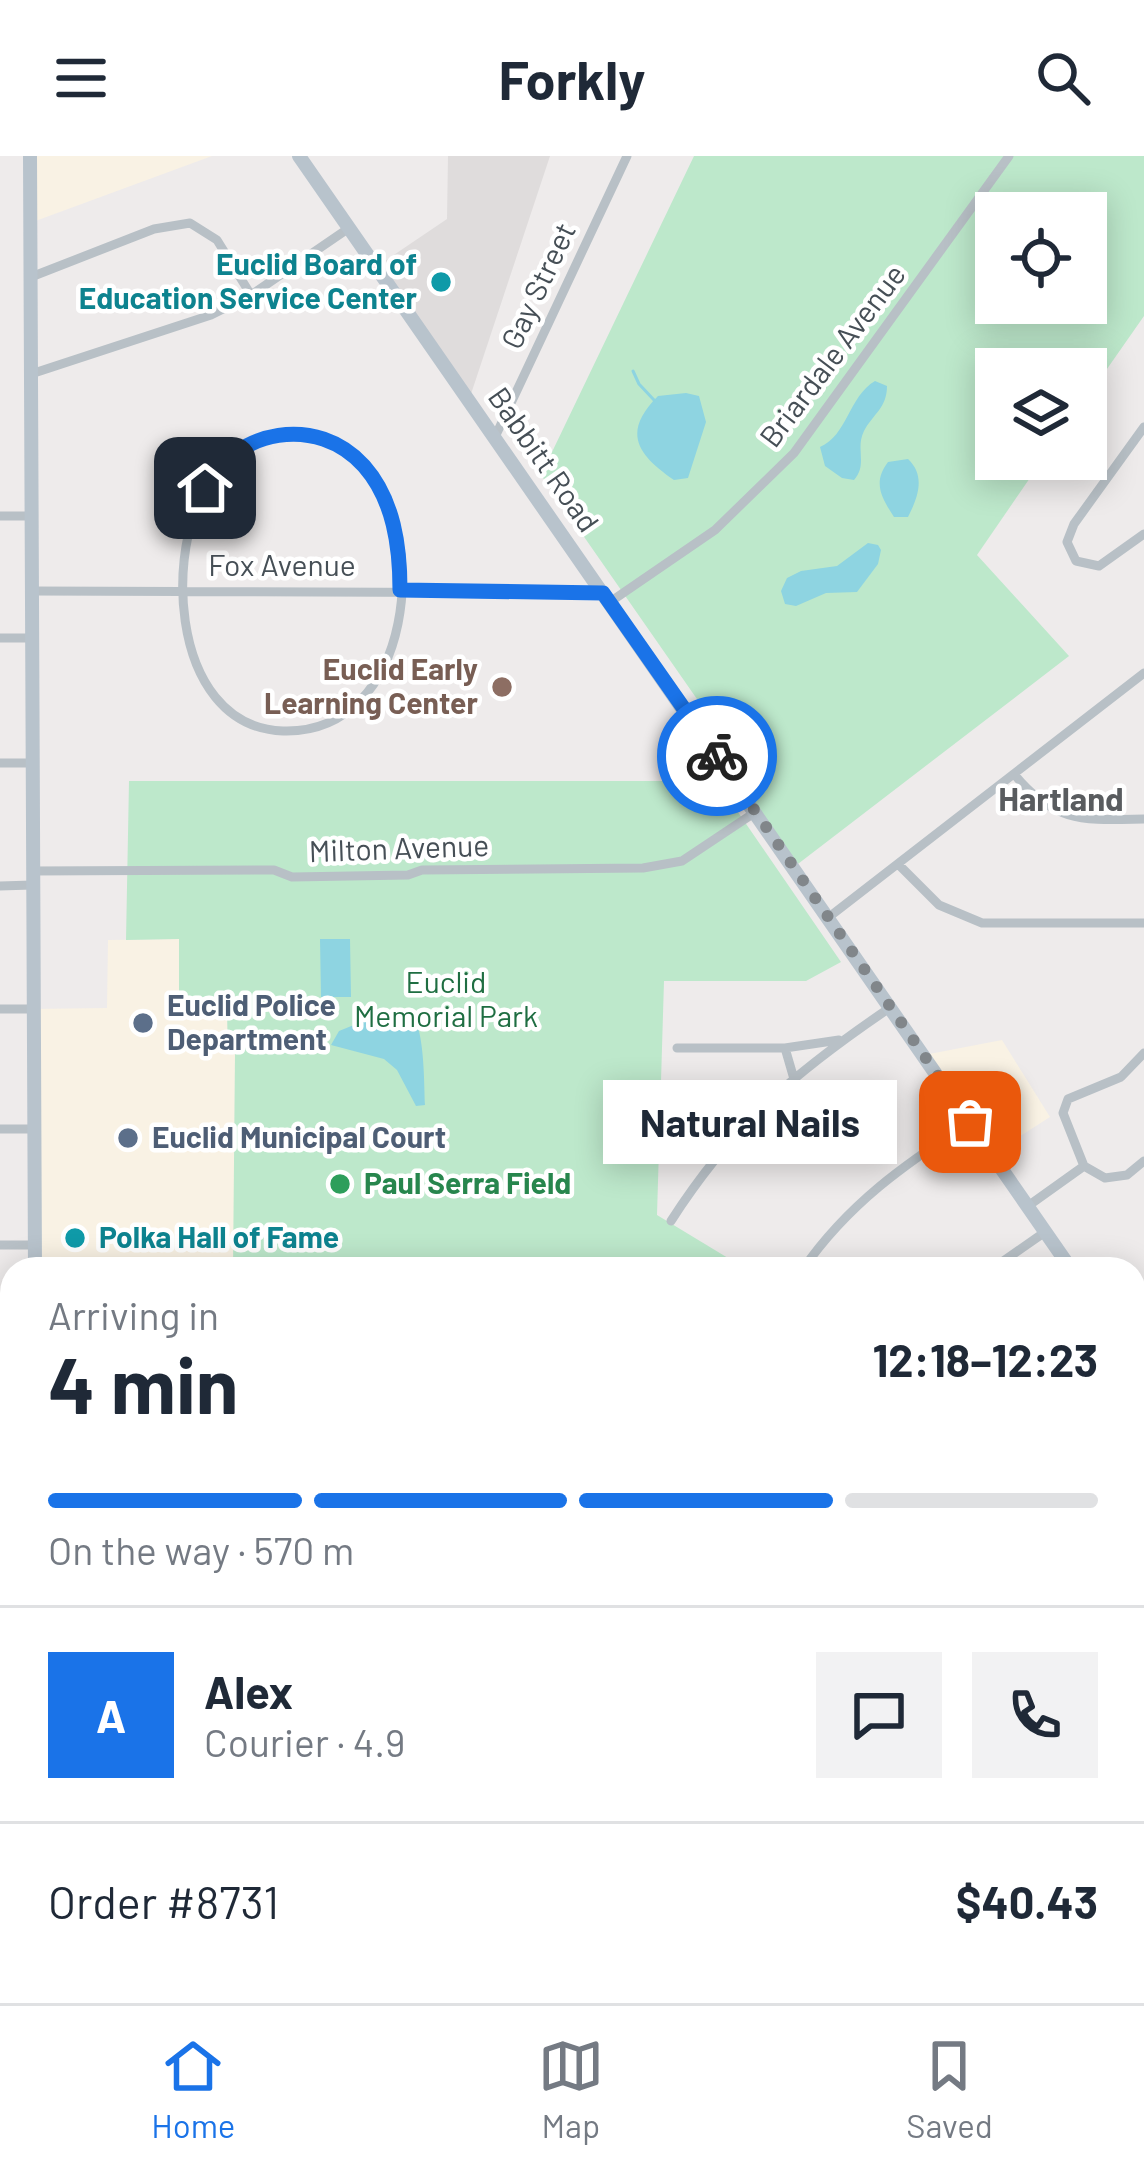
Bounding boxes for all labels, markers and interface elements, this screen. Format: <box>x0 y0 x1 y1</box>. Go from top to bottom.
icon: menu <box>48 45 114 111</box>
icon: search <box>1030 45 1096 111</box>
text: Forkly <box>498 46 646 111</box>
map controls <box>975 192 1107 480</box>
button: locate <box>975 192 1107 324</box>
street label: Gay Street <box>492 216 582 354</box>
place label: Euclid Board of Education Service Center <box>79 245 418 315</box>
street label: Briardale Avenue <box>751 256 912 453</box>
marker: Euclid Board of Education Service Center <box>428 269 454 295</box>
button: layers <box>975 348 1107 480</box>
street label: Babbitt Road <box>482 380 608 538</box>
pin <box>154 437 256 539</box>
icon: home <box>172 455 238 521</box>
street label: Fox Avenue <box>208 546 356 582</box>
place label: Euclid Early Learning Center <box>264 650 479 720</box>
marker: Euclid Early Learning Center <box>489 674 515 700</box>
courier <box>657 696 777 816</box>
icon: bike <box>684 723 750 789</box>
district label: Hartland <box>998 778 1124 818</box>
street label: Milton Avenue <box>308 826 490 868</box>
park label: Euclid Memorial Park <box>354 963 538 1033</box>
place label: Euclid Police Department <box>167 986 336 1056</box>
marker: Euclid Police Department <box>130 1010 156 1036</box>
pin <box>919 1071 1021 1173</box>
callout: Natural Nails <box>604 1080 898 1164</box>
icon: bag <box>937 1089 1003 1155</box>
text: Natural Nails <box>640 1098 860 1145</box>
place label: Euclid Municipal Court <box>152 1118 446 1154</box>
marker: Euclid Municipal Court <box>115 1125 141 1151</box>
place label: Paul Serra Field <box>364 1164 571 1200</box>
marker: Paul Serra Field <box>327 1171 353 1197</box>
place label: Polka Hall of Fame <box>99 1218 339 1254</box>
marker: Polka Hall of Fame <box>62 1225 88 1251</box>
text: Arriving in <box>48 1291 219 1338</box>
text: 12:18–12:23 <box>872 1332 1098 1386</box>
text: 4 min <box>48 1336 238 1430</box>
text: On the way · 570 m <box>48 1526 354 1573</box>
button: chat <box>816 1652 942 1778</box>
button: phone <box>972 1652 1098 1778</box>
text: Alex <box>204 1664 293 1718</box>
text: A <box>96 1688 126 1742</box>
text: Courier · 4.9 <box>204 1718 405 1765</box>
text: Order #8731 <box>48 1874 279 1928</box>
text: $40.43 <box>956 1874 1098 1928</box>
tab: Home <box>151 2033 235 2145</box>
tab: Map <box>538 2033 604 2145</box>
tab: Saved <box>906 2033 993 2145</box>

